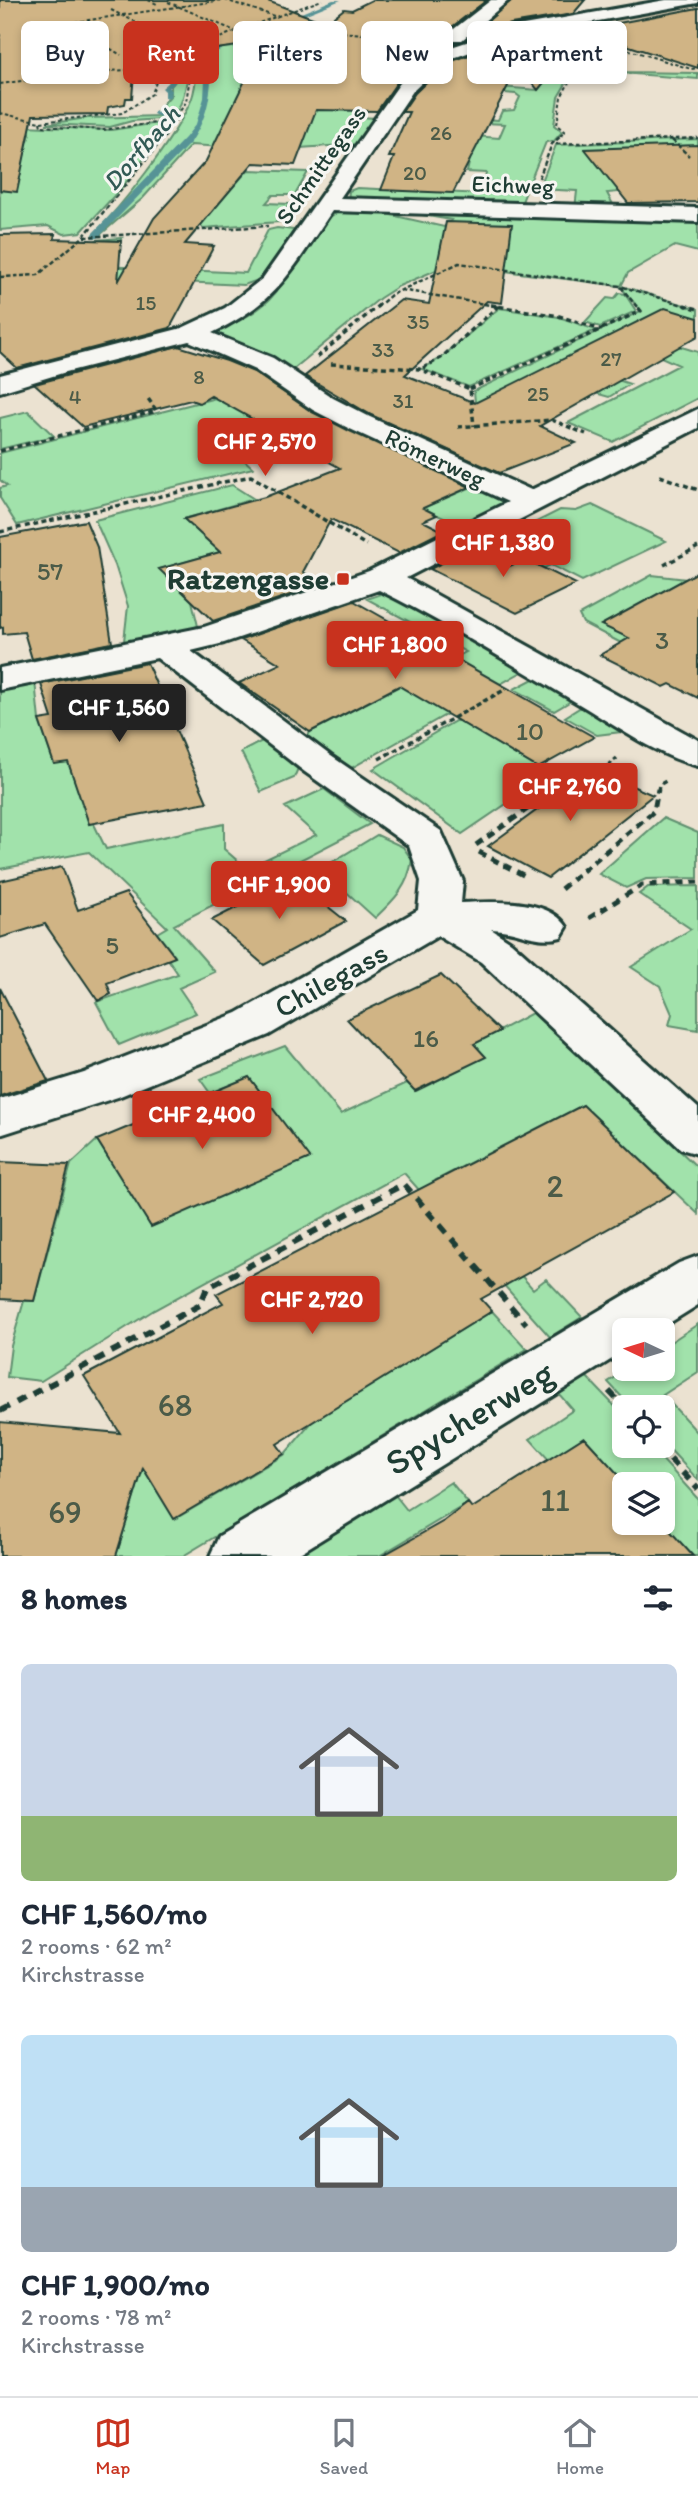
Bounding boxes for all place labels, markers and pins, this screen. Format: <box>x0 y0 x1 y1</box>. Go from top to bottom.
pin: CHF 2,570 <box>185 419 345 478</box>
pin: CHF 1,380 <box>423 520 583 579</box>
place label: Ratzengasse <box>167 560 329 597</box>
marker: Ratzengasse <box>335 571 351 587</box>
pin: CHF 1,800 <box>315 622 475 681</box>
pin: CHF 1,560 <box>39 684 199 744</box>
pin: CHF 2,760 <box>490 764 650 823</box>
pin: CHF 1,900 <box>199 862 359 921</box>
pin: CHF 2,400 <box>122 1092 282 1151</box>
pin: CHF 2,720 <box>232 1276 392 1336</box>

